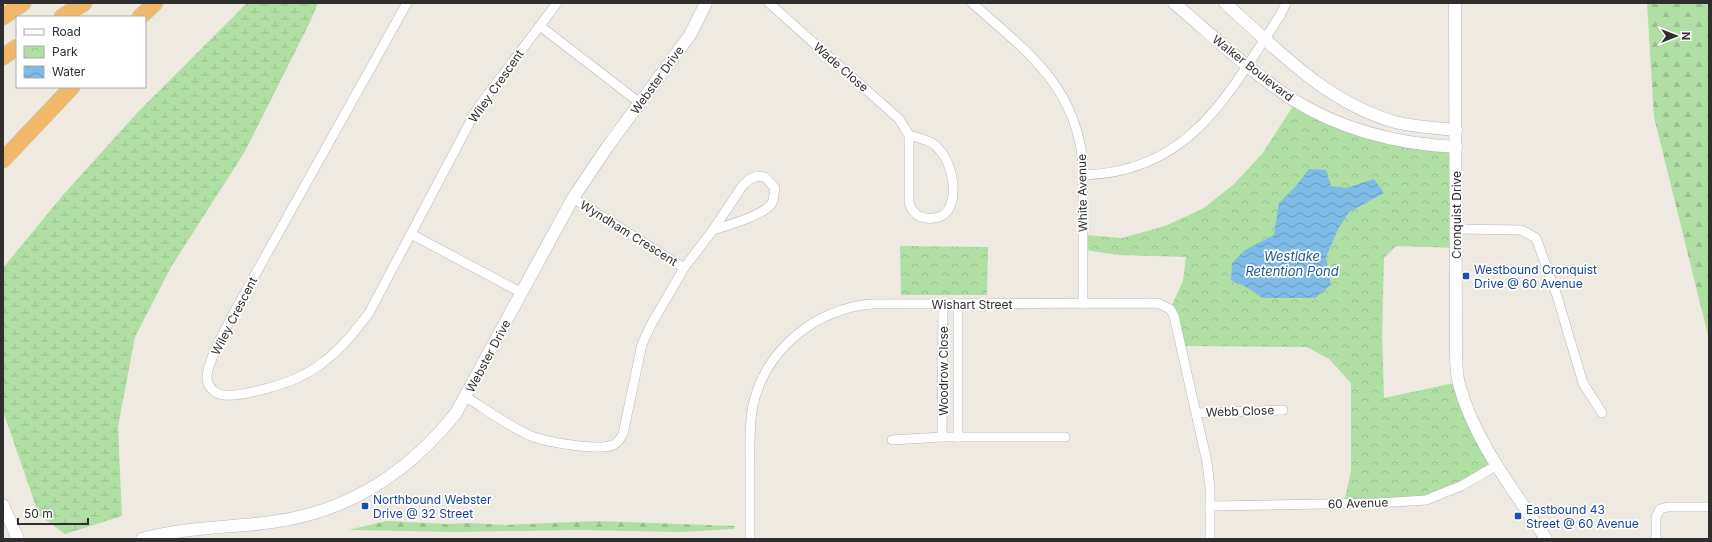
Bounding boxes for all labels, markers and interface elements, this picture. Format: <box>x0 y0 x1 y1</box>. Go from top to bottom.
legend <box>16 16 146 88</box>
north arrow <box>1656 16 1696 56</box>
text: Road <box>52 24 81 39</box>
street label: Walker Boulevard <box>1209 32 1297 104</box>
text: N <box>1679 32 1693 40</box>
street label: Wade Close <box>810 39 872 95</box>
street label: Webster Drive <box>627 43 687 117</box>
text: Park <box>52 44 78 59</box>
street label: Wiley Crescent <box>465 47 527 125</box>
text: Water <box>52 64 86 79</box>
street label: White Avenue <box>1074 154 1090 232</box>
street label: Cronquist Drive <box>1449 171 1464 259</box>
street label: Wyndham Crescent <box>578 197 681 269</box>
water label: Westlake Retention Pond <box>1245 248 1339 279</box>
place label: Westbound Cronquist Drive @ 60 Avenue <box>1474 262 1597 291</box>
marker: Westbound Cronquist Drive @ 60 Avenue <box>1461 271 1471 281</box>
street label: Wiley Crescent <box>208 274 260 358</box>
street label: Wishart Street <box>932 297 1012 312</box>
street label: Webster Drive <box>463 317 513 395</box>
street label: Woodrow Close <box>936 326 951 416</box>
street label: Webb Close <box>1206 402 1274 420</box>
place label: Northbound Webster Drive @ 32 Street <box>373 492 492 521</box>
street label: 60 Avenue <box>1327 494 1389 512</box>
scale bar <box>18 500 88 526</box>
marker: Northbound Webster Drive @ 32 Street <box>360 501 370 511</box>
place label: Eastbound 43 Street @ 60 Avenue <box>1526 502 1639 531</box>
text: 50 m <box>24 506 53 521</box>
marker: Eastbound 43 Street @ 60 Avenue <box>1513 511 1523 521</box>

